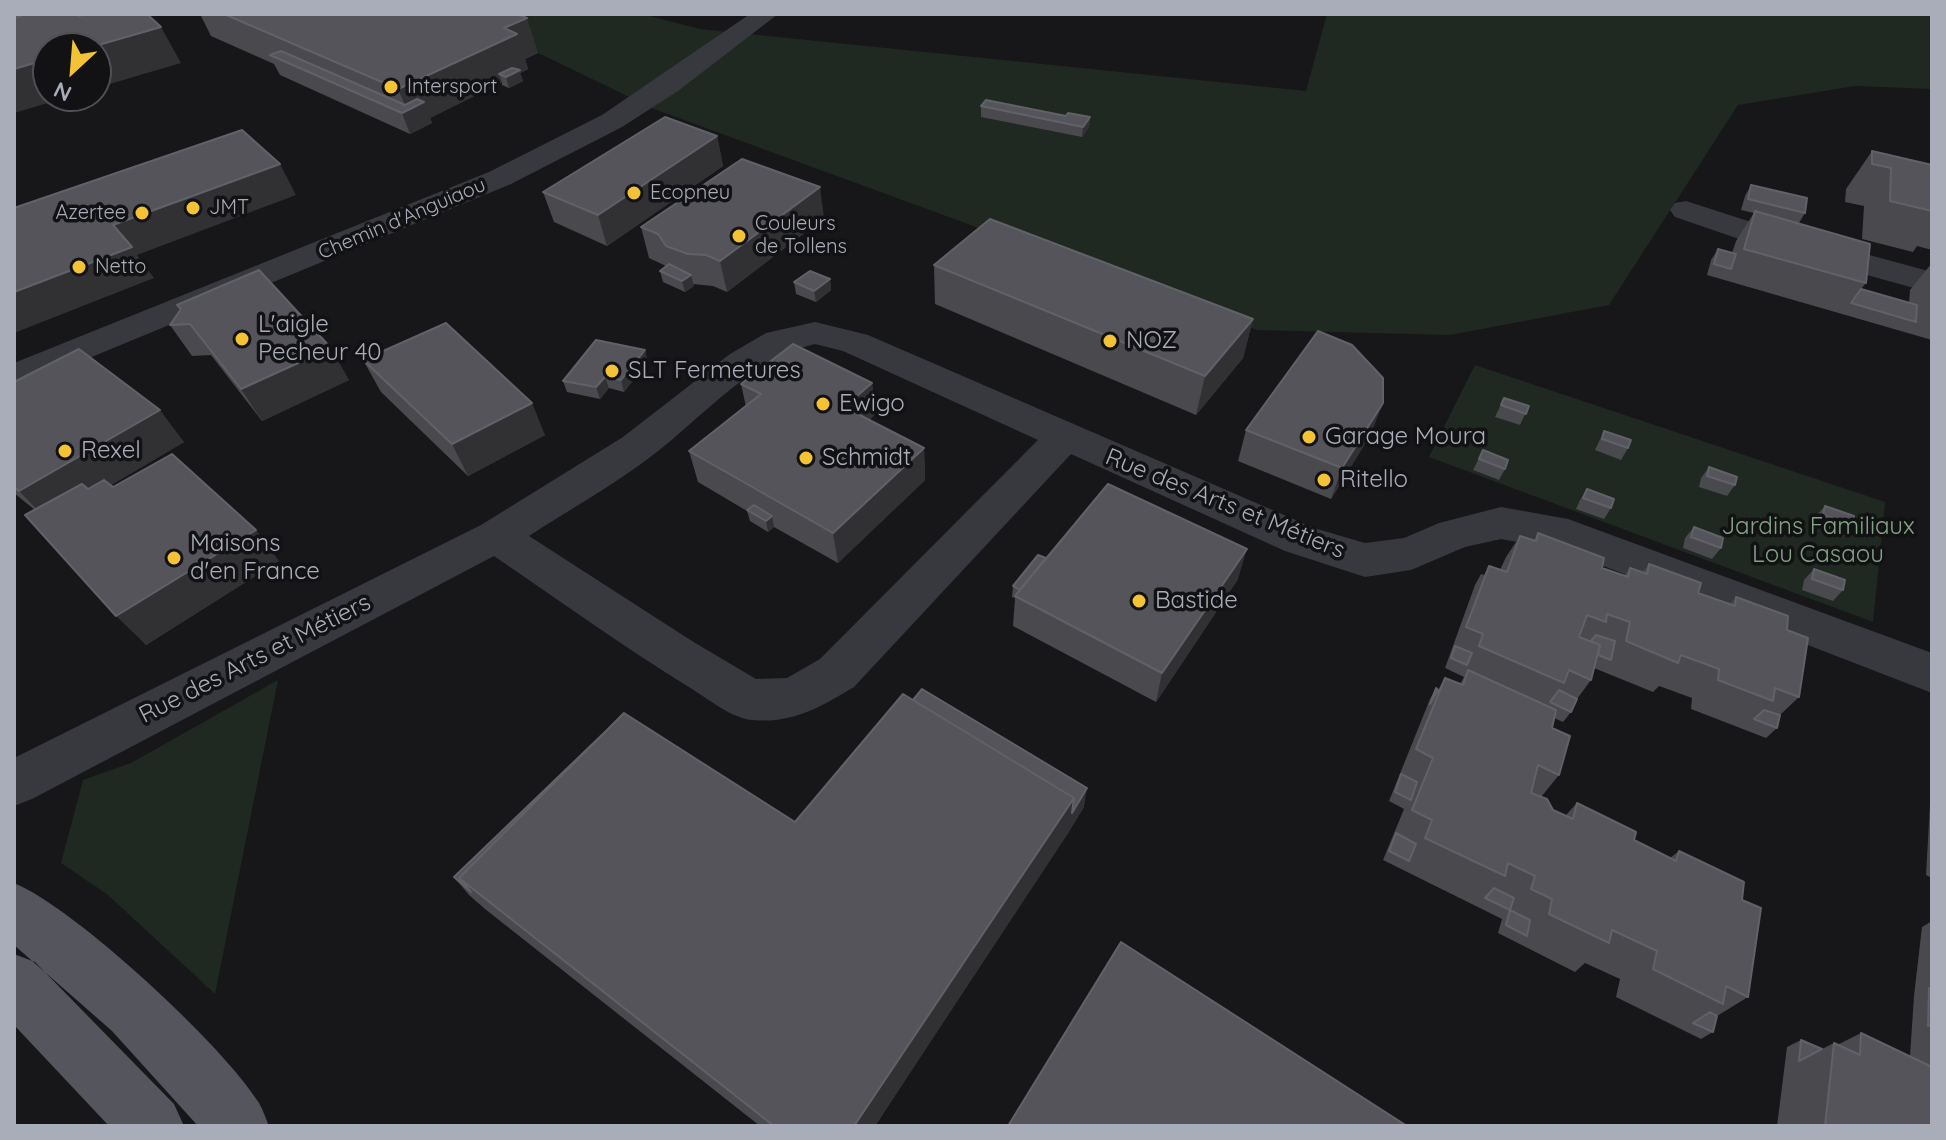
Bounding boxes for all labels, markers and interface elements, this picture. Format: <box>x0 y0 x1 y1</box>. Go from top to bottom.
north arrow <box>32 32 112 112</box>
place label: Intersport <box>407 75 497 99</box>
text: N <box>49 76 76 108</box>
marker: Intersport <box>382 78 400 96</box>
street label: Chemin d'Anguiaou <box>315 173 489 265</box>
place label: Ecopneu <box>650 181 730 205</box>
marker: Ecopneu <box>625 184 643 202</box>
place label: JMT <box>209 196 249 220</box>
marker: JMT <box>184 199 202 217</box>
place label: Azertee <box>55 201 126 225</box>
marker: Azertee <box>133 204 151 222</box>
place label: Couleurs de Tollens <box>755 212 847 259</box>
marker: Couleurs de Tollens <box>730 227 748 245</box>
place label: Netto <box>95 255 146 279</box>
marker: Netto <box>70 258 88 276</box>
place label: L'aigle Pecheur 40 <box>258 311 382 367</box>
place label: NOZ <box>1126 327 1177 355</box>
marker: L'aigle Pecheur 40 <box>233 330 251 348</box>
marker: NOZ <box>1101 332 1119 350</box>
place label: SLT Fermetures <box>628 357 801 385</box>
marker: SLT Fermetures <box>603 362 621 380</box>
place label: Ewigo <box>839 390 905 418</box>
marker: Ewigo <box>814 395 832 413</box>
place label: Garage Moura <box>1325 423 1486 451</box>
marker: Garage Moura <box>1300 428 1318 446</box>
place label: Rexel <box>81 437 141 465</box>
marker: Rexel <box>56 442 74 460</box>
street label: Rue des Arts et Métiers <box>1101 443 1349 565</box>
place label: Schmidt <box>822 444 911 472</box>
marker: Schmidt <box>797 449 815 467</box>
place label: Ritello <box>1340 466 1408 494</box>
marker: Ritello <box>1315 471 1333 489</box>
park label: Jardins Familiaux Lou Casaou <box>1721 513 1915 569</box>
place label: Maisons d'en France <box>190 530 320 586</box>
marker: Maisons d'en France <box>165 549 183 567</box>
place label: Bastide <box>1155 587 1238 615</box>
street label: Rue des Arts et Métiers <box>135 588 375 730</box>
marker: Bastide <box>1130 592 1148 610</box>

